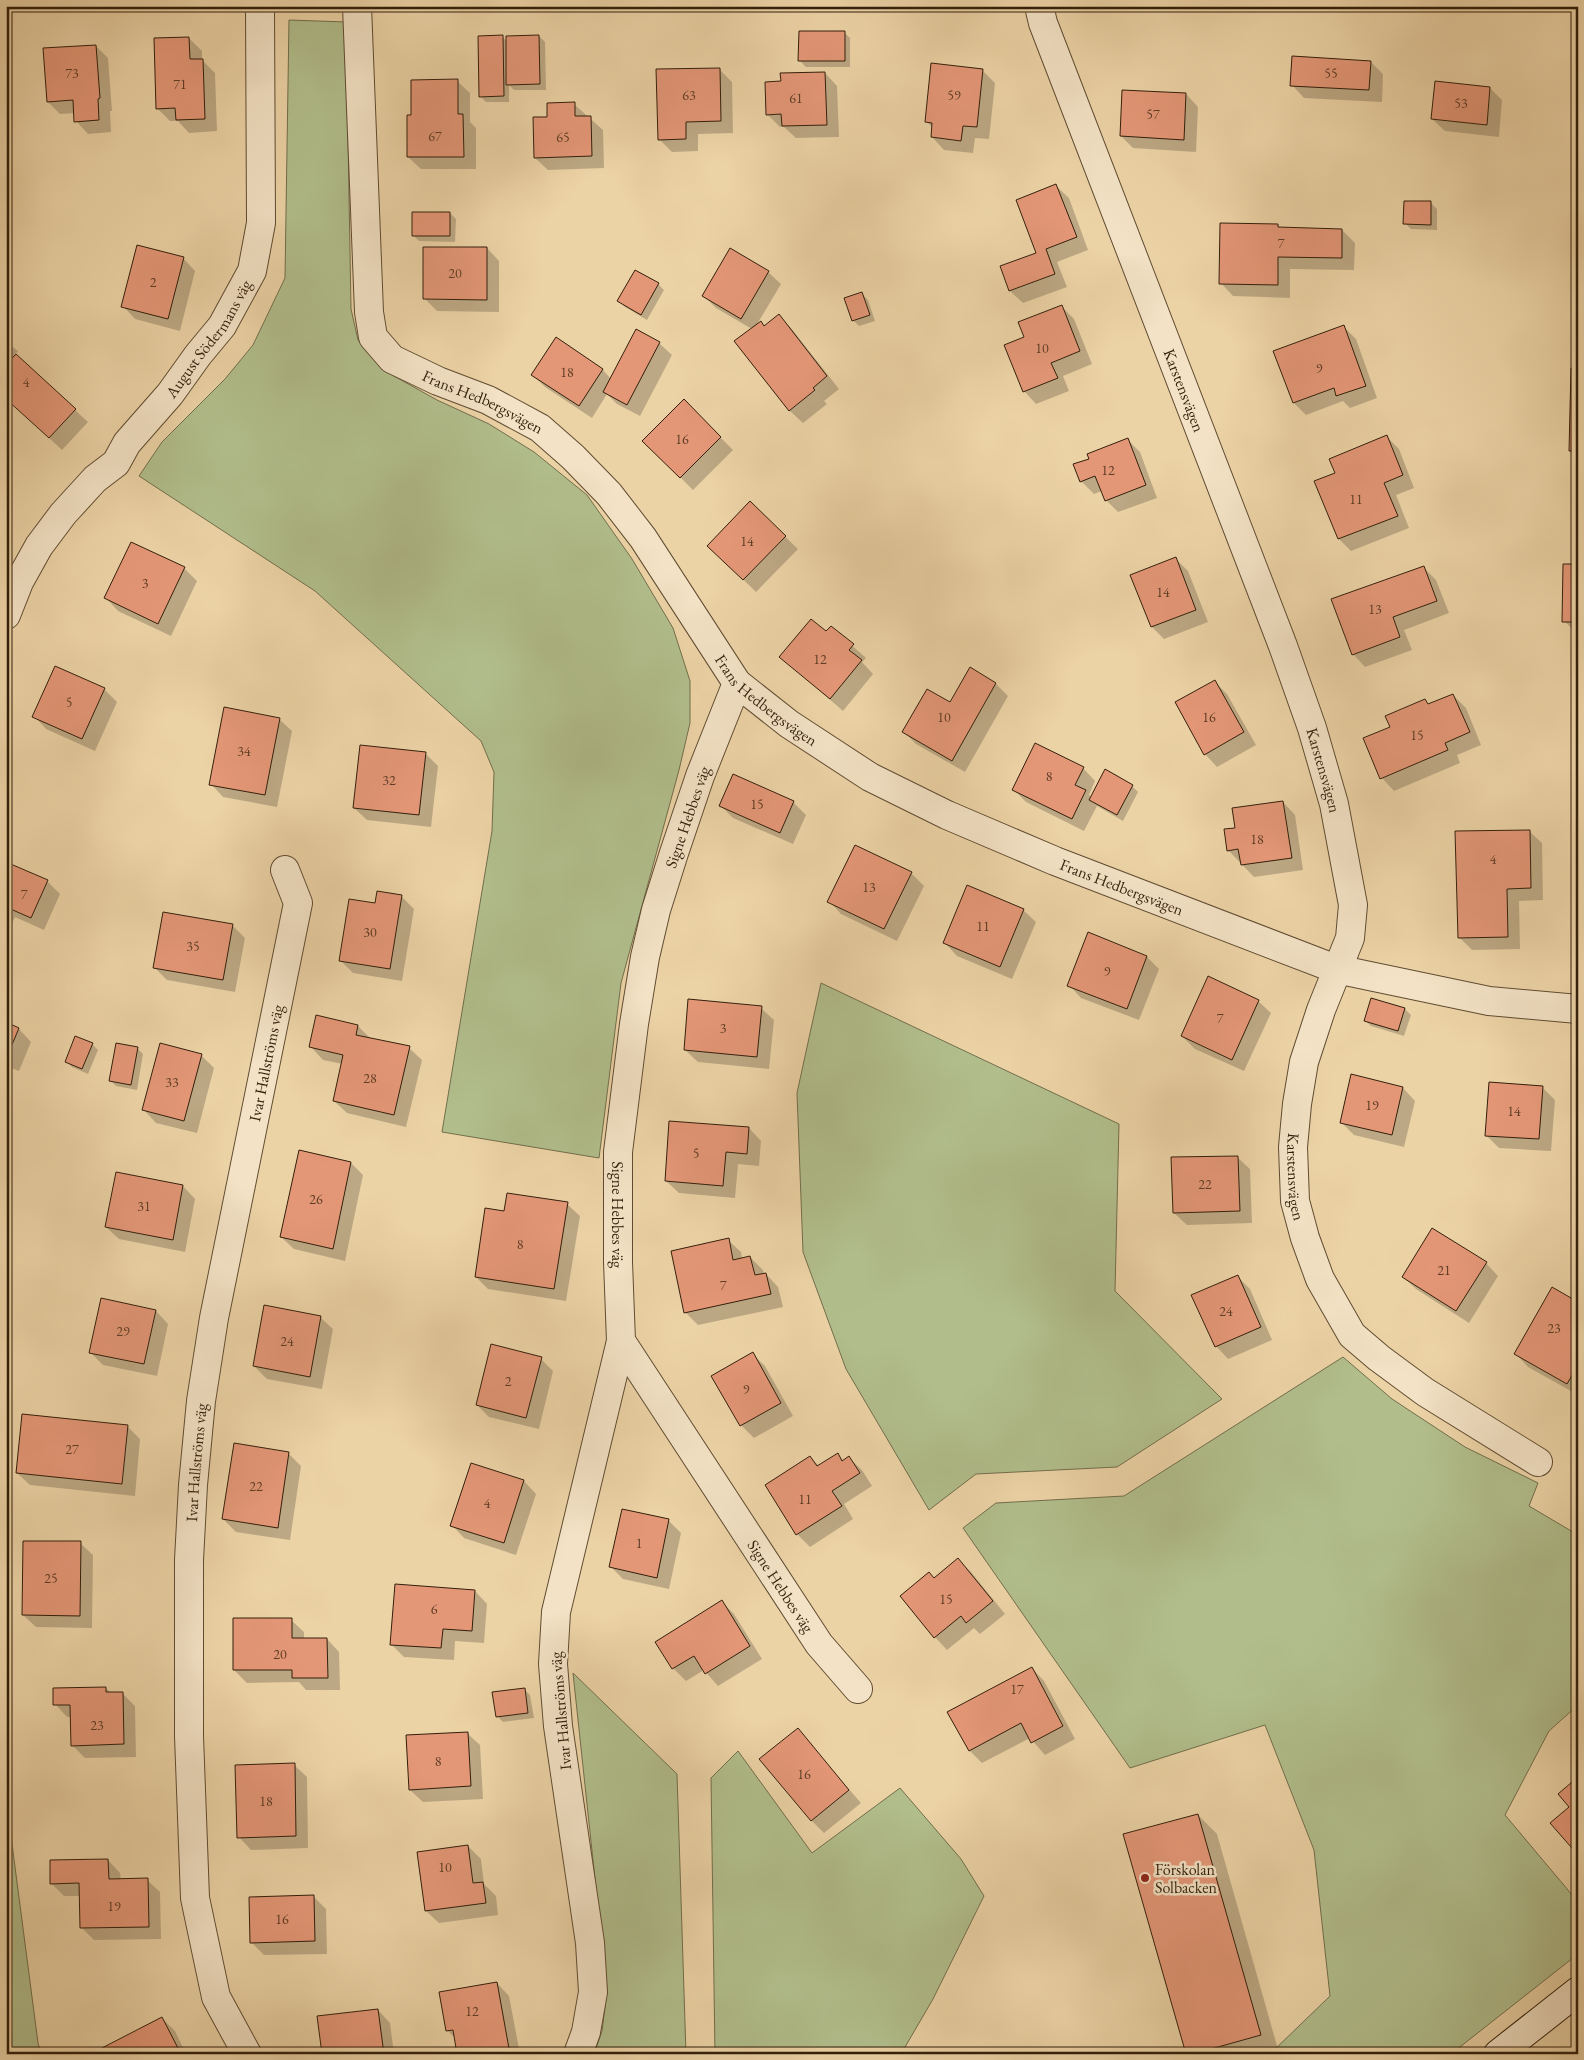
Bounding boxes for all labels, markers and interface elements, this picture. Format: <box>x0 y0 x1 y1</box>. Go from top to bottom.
house number: 73 <box>65 64 79 82</box>
house number: 55 <box>1324 64 1338 82</box>
house number: 71 <box>173 75 187 93</box>
house number: 63 <box>682 86 696 104</box>
house number: 59 <box>947 86 961 104</box>
house number: 61 <box>789 89 803 107</box>
house number: 53 <box>1454 94 1468 112</box>
house number: 57 <box>1146 105 1160 123</box>
house number: 67 <box>428 127 442 145</box>
house number: 65 <box>556 128 570 146</box>
house number: 7 <box>1278 234 1285 252</box>
house number: 20 <box>448 264 462 282</box>
house number: 2 <box>150 273 157 291</box>
street label: August Södermans väg <box>160 275 257 403</box>
house number: 10 <box>1035 339 1049 357</box>
street label: Karstensvägen <box>1158 346 1210 436</box>
house number: 9 <box>1316 359 1323 377</box>
house number: 18 <box>560 363 574 381</box>
street label: Frans Hedbergsvägen <box>419 365 547 439</box>
house number: 4 <box>23 373 30 391</box>
house number: 16 <box>675 430 689 448</box>
house number: 12 <box>1101 461 1115 479</box>
house number: 11 <box>1349 490 1363 508</box>
house number: 14 <box>740 532 754 550</box>
house number: 3 <box>142 574 149 592</box>
house number: 14 <box>1156 583 1170 601</box>
house number: 13 <box>1368 600 1382 618</box>
street label: Frans Hedbergsvägen <box>710 650 822 751</box>
house number: 12 <box>813 650 827 668</box>
house number: 5 <box>66 693 72 711</box>
house number: 10 <box>937 708 951 726</box>
house number: 16 <box>1202 708 1216 726</box>
street label: Karstensvägen <box>1301 725 1346 815</box>
house number: 15 <box>1410 726 1424 744</box>
house number: 34 <box>237 742 251 760</box>
street label: Signe Hebbes väg <box>660 762 715 871</box>
house number: 8 <box>1046 767 1053 785</box>
house number: 32 <box>382 771 396 789</box>
house number: 15 <box>750 795 764 813</box>
house number: 18 <box>1250 830 1264 848</box>
house number: 4 <box>1490 850 1497 868</box>
street label: Frans Hedbergsvägen <box>1057 854 1187 921</box>
house number: 13 <box>862 878 876 896</box>
house number: 7 <box>21 885 28 903</box>
house number: 11 <box>976 917 990 935</box>
house number: 30 <box>363 923 377 941</box>
house number: 35 <box>186 937 200 955</box>
house number: 9 <box>1104 962 1111 980</box>
street label: Ivar Hallströms väg <box>244 1002 288 1123</box>
house number: 7 <box>1217 1009 1224 1027</box>
house number: 3 <box>720 1019 727 1037</box>
house number: 28 <box>363 1069 377 1087</box>
house number: 33 <box>165 1073 179 1091</box>
house number: 19 <box>1365 1096 1379 1114</box>
house number: 14 <box>1507 1102 1521 1120</box>
street label: Karstensvägen <box>1282 1132 1310 1223</box>
house number: 5 <box>693 1144 699 1162</box>
street label: Signe Hebbes väg <box>607 1161 628 1270</box>
house number: 22 <box>1198 1175 1212 1193</box>
house number: 26 <box>309 1190 323 1208</box>
house number: 31 <box>137 1197 151 1215</box>
house number: 8 <box>517 1235 524 1253</box>
house number: 21 <box>1437 1261 1451 1279</box>
house number: 7 <box>720 1276 727 1294</box>
house number: 24 <box>1219 1302 1233 1320</box>
house number: 23 <box>1547 1319 1561 1337</box>
house number: 29 <box>116 1322 130 1340</box>
house number: 24 <box>280 1332 294 1350</box>
house number: 2 <box>505 1372 512 1390</box>
house number: 9 <box>743 1380 750 1398</box>
street label: Ivar Hallströms väg <box>181 1401 212 1522</box>
house number: 27 <box>65 1440 79 1458</box>
house number: 22 <box>249 1477 263 1495</box>
house number: 11 <box>798 1490 812 1508</box>
house number: 4 <box>484 1494 491 1512</box>
house number: 1 <box>636 1534 642 1552</box>
street label: Signe Hebbes väg <box>743 1536 819 1638</box>
house number: 25 <box>44 1569 58 1587</box>
house number: 15 <box>939 1590 953 1608</box>
house number: 6 <box>431 1600 438 1618</box>
house number: 20 <box>273 1645 287 1663</box>
street label: Ivar Hallströms väg <box>545 1650 576 1771</box>
house number: 17 <box>1010 1680 1024 1698</box>
house number: 23 <box>90 1716 104 1734</box>
house number: 8 <box>435 1752 442 1770</box>
house number: 16 <box>797 1765 811 1783</box>
house number: 18 <box>259 1792 273 1810</box>
house number: 10 <box>438 1858 452 1876</box>
place label: Förskolan Solbacken <box>1155 1859 1218 1898</box>
marker: Förskolan Solbacken <box>1139 1872 1151 1884</box>
house number: 19 <box>107 1897 121 1915</box>
house number: 16 <box>275 1910 289 1928</box>
house number: 12 <box>465 2002 479 2020</box>

